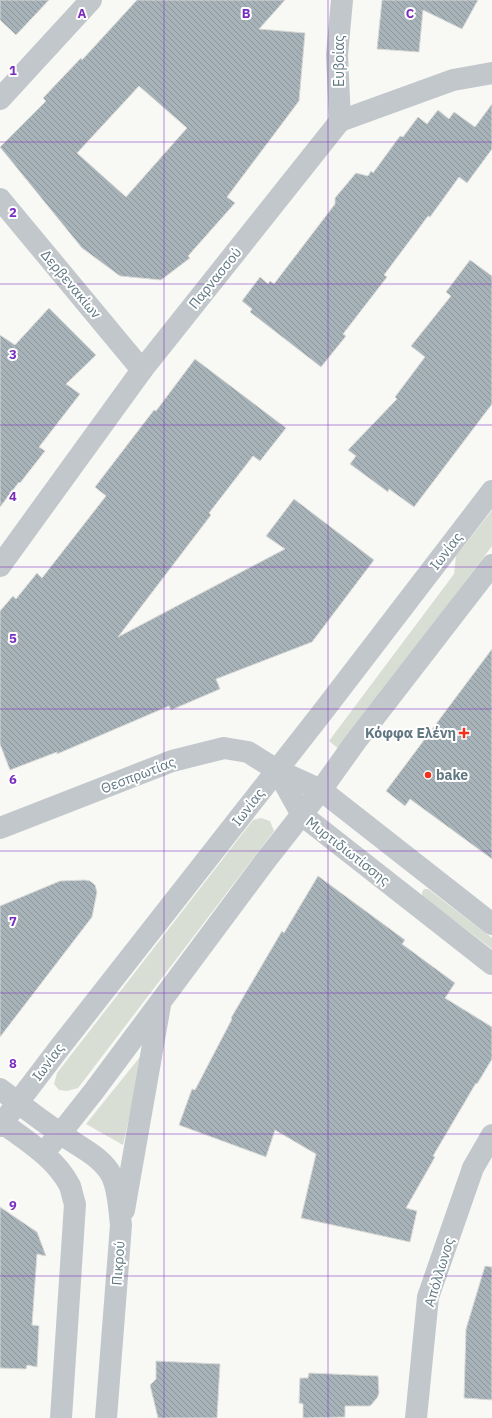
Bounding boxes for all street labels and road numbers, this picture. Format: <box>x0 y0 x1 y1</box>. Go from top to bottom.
street label: Ευβοίας <box>330 35 348 87</box>
street label: Παρνασσού <box>185 243 245 313</box>
street label: Δερβενακίων <box>37 246 105 322</box>
street label: Ιωνίας <box>426 528 466 573</box>
street label: Θεσπρωτίας <box>98 752 178 797</box>
street label: Ιωνίας <box>228 784 268 829</box>
street label: Μυρτιδιωτίσσης <box>302 813 394 890</box>
street label: Ιωνίας <box>28 1039 68 1084</box>
street label: Απόλλωνος <box>420 1235 458 1309</box>
street label: Πικρού <box>107 1240 129 1286</box>

